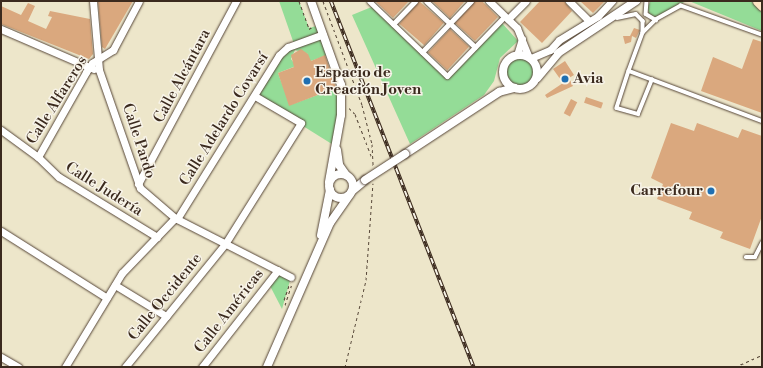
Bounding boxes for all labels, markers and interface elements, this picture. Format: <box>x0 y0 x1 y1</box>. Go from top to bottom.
street label: Calle Alcántara <box>150 26 214 126</box>
street label: Calle Adelardo Covarsí <box>176 49 272 189</box>
street label: Calle Alfareros <box>23 53 91 147</box>
place label: Espacio de Creación Joven <box>315 63 421 98</box>
place label: Avia <box>573 70 603 88</box>
marker: Avia <box>560 74 570 84</box>
marker: Espacio de Creación Joven <box>302 76 312 86</box>
street label: Calle Pardo <box>118 101 160 181</box>
street label: Calle Judería <box>62 158 146 220</box>
place label: Carrefour <box>630 182 703 200</box>
marker: Carrefour <box>706 186 716 196</box>
street label: Calle Occidente <box>124 250 206 344</box>
street label: Calle Américas <box>191 265 267 357</box>

